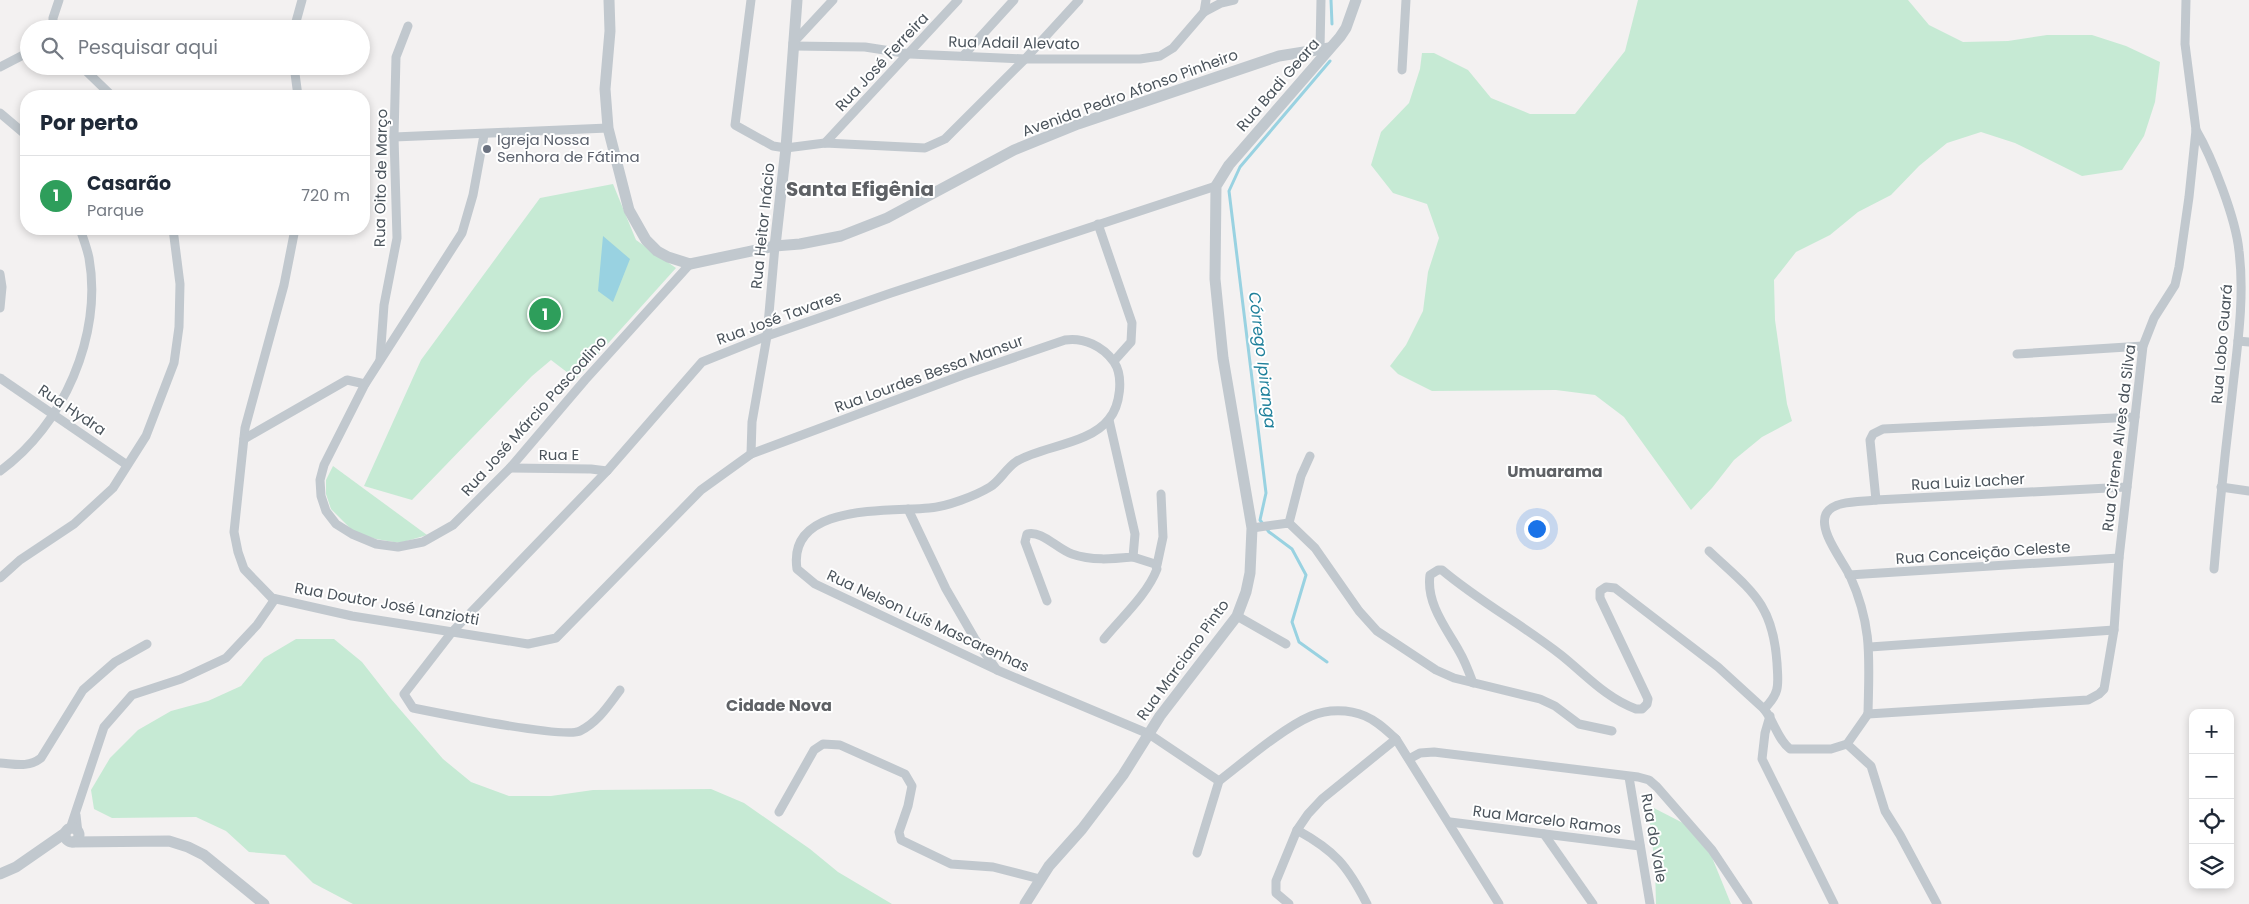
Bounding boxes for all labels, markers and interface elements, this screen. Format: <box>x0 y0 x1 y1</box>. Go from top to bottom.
street label: Rua José Ferreira <box>830 8 933 116</box>
search box <box>20 20 370 75</box>
street label: Rua Adail Alevato <box>948 31 1080 54</box>
icon: search <box>38 34 66 62</box>
text: Pesquisar aqui <box>78 34 218 61</box>
street label: Rua Badi Geara <box>1231 34 1324 136</box>
street label: Avenida Pedro Afonso Pinheiro <box>1019 44 1241 141</box>
text: Por perto <box>40 108 138 137</box>
street label: Rua Oito de Março <box>369 109 392 247</box>
place label: Igreja Nossa Senhora de Fátima <box>497 129 640 167</box>
marker: Igreja Nossa Senhora de Fátima <box>481 143 493 155</box>
street label: Rua Heitor Inácio <box>745 162 780 290</box>
text: Casarão <box>87 170 171 197</box>
district label: Santa Efigênia <box>786 175 934 203</box>
text: 1 <box>53 184 59 207</box>
text: 720 m <box>301 184 350 207</box>
text: Parque <box>87 199 144 222</box>
street label: Rua Lobo Guará <box>2206 283 2237 405</box>
street label: Rua José Tavares <box>714 285 844 350</box>
water label: Córrego Ipiranga <box>1243 290 1282 430</box>
pin: 1 <box>529 295 561 333</box>
street label: Rua Lourdes Bessa Mansur <box>832 329 1026 417</box>
street label: Rua José Márcio Pascoalino <box>456 331 611 500</box>
street label: Rua Cirene Alves da Silva <box>2097 343 2140 533</box>
street label: Rua Hydra <box>34 379 110 440</box>
street label: Rua E <box>539 444 579 465</box>
district label: Umuarama <box>1507 460 1603 483</box>
street label: Rua Luiz Lacher <box>1911 468 2026 495</box>
your location <box>1524 516 1550 542</box>
street label: Rua Conceiçāo Celeste <box>1895 536 2071 569</box>
street label: Rua Nelson Luís Mascarenhas <box>824 564 1033 677</box>
street label: Rua Doutor José Lanziotti <box>293 577 481 630</box>
street label: Rua Marciano Pinto <box>1132 595 1234 724</box>
district label: Cidade Nova <box>726 694 832 717</box>
map controls <box>2189 709 2234 889</box>
button: + <box>2189 709 2234 754</box>
button: − <box>2189 754 2234 799</box>
street label: Rua do Vale <box>1636 792 1673 884</box>
button: locate <box>2189 799 2234 844</box>
street label: Rua Marcelo Ramos <box>1472 800 1623 839</box>
button: layers <box>2189 844 2234 889</box>

